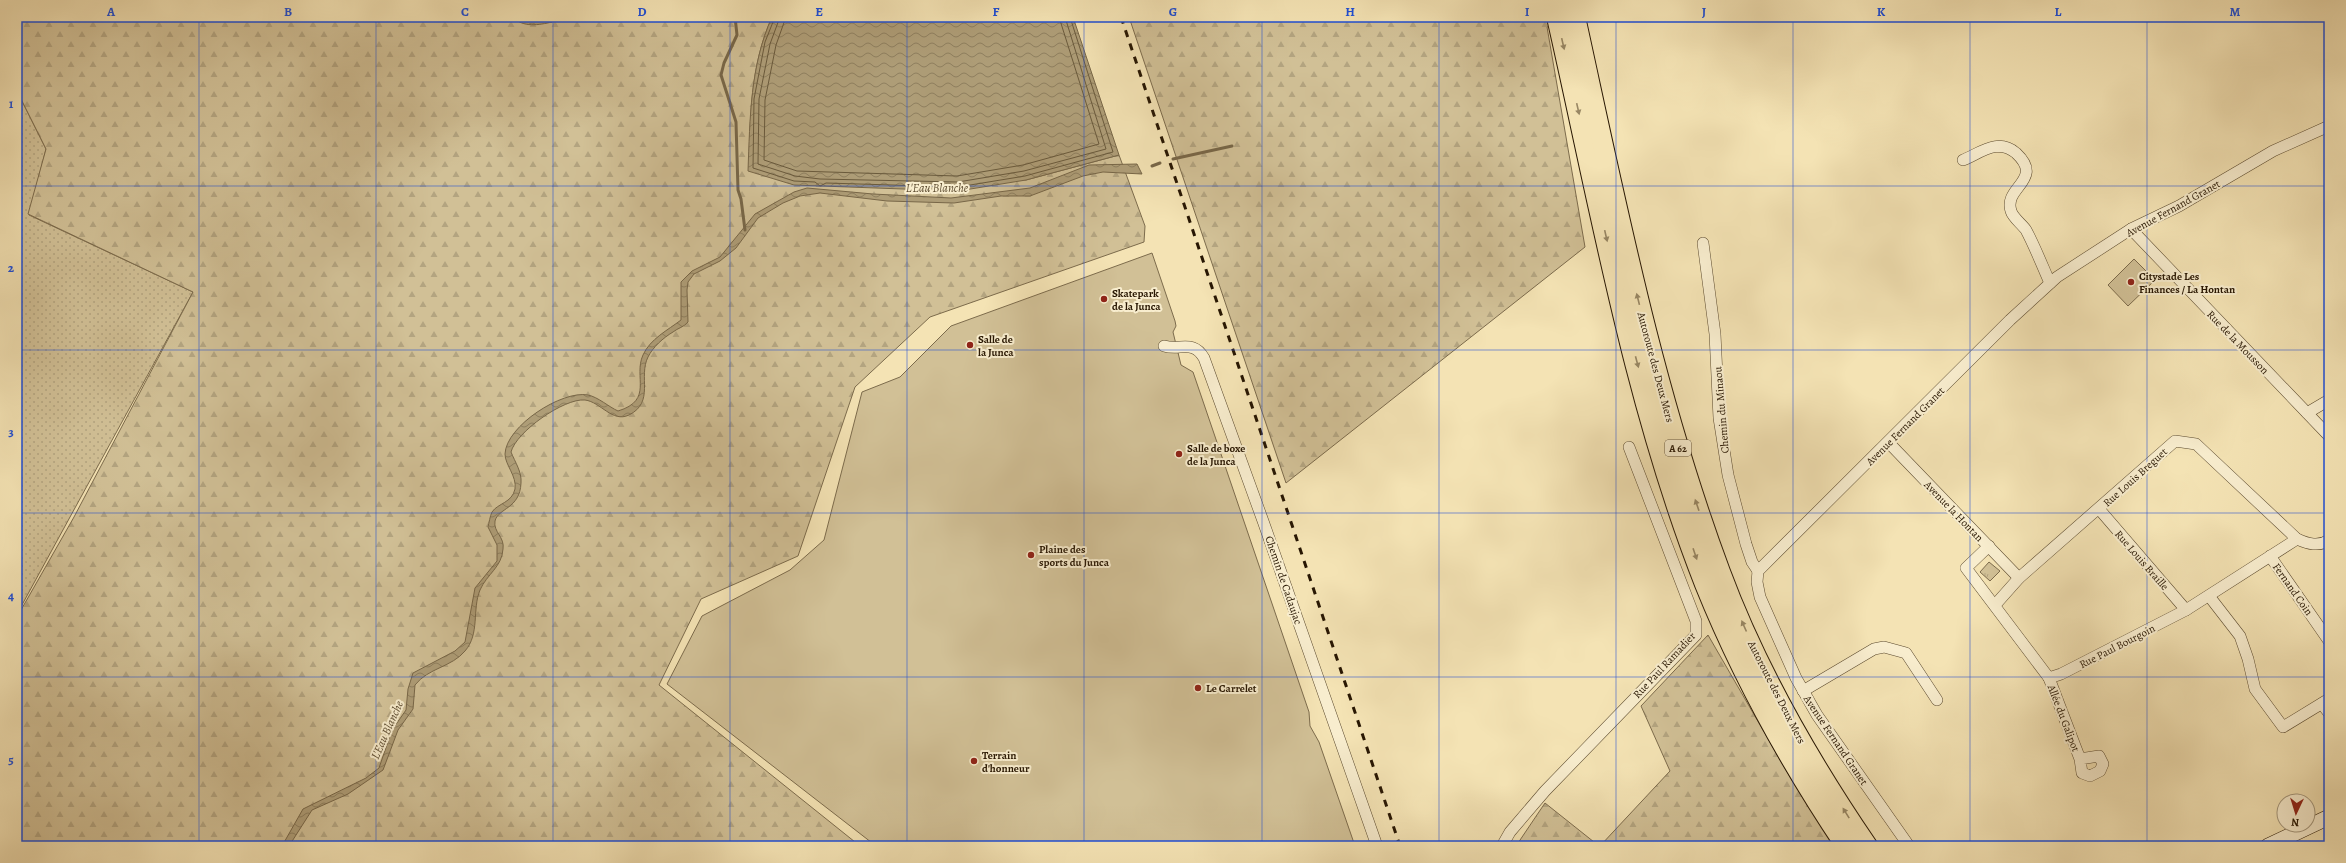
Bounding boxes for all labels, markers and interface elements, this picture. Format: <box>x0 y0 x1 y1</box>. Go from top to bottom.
text: A <box>106 3 116 20</box>
text: B <box>284 3 292 20</box>
text: C <box>461 3 469 20</box>
text: D <box>637 3 647 20</box>
text: E <box>815 3 823 20</box>
text: F <box>993 3 1000 20</box>
text: G <box>1169 3 1177 20</box>
text: H <box>1345 3 1355 20</box>
text: I <box>1525 3 1530 20</box>
text: J <box>1702 3 1706 20</box>
text: K <box>1877 3 1886 20</box>
text: L <box>2055 3 2062 20</box>
text: M <box>2230 3 2241 20</box>
one-way arrow <box>1561 38 1567 50</box>
text: 1 <box>9 95 14 112</box>
one-way arrow <box>1575 103 1581 115</box>
street label: Avenue Fernand Granet <box>2123 176 2223 241</box>
water label: L'Eau Blanche <box>906 180 969 196</box>
one-way arrow <box>1604 230 1610 242</box>
text: 2 <box>8 259 15 276</box>
place label: Citystade Les Finances / La Hontan <box>2139 269 2235 297</box>
marker: Citystade Les Finances / La Hontan <box>2126 277 2136 287</box>
place label: Skatepark de la Junca <box>1112 286 1161 314</box>
one-way arrow <box>1635 293 1641 305</box>
marker: Skatepark de la Junca <box>1099 294 1109 304</box>
street label: Rue de la Mousson <box>2203 307 2272 378</box>
street label: Autoroute des Deux Mers <box>1633 309 1677 424</box>
place label: Salle de la Junca <box>978 332 1014 360</box>
marker: Salle de la Junca <box>965 340 975 350</box>
one-way arrow <box>1634 357 1640 369</box>
street label: Chemin du Minaou <box>1710 366 1733 454</box>
street label: Avenue Fernand Granet <box>1862 384 1948 470</box>
text: 3 <box>8 423 14 440</box>
road number: A 62 <box>1665 440 1691 456</box>
place label: Salle de boxe de la Junca <box>1187 441 1245 469</box>
street label: Rue Louis Breguet <box>2100 444 2171 510</box>
marker: Salle de boxe de la Junca <box>1174 449 1184 459</box>
street label: Avenue la Hontan <box>1920 477 1987 545</box>
one-way arrow <box>1693 498 1699 510</box>
street label: Rue Louis Braille <box>2111 527 2172 594</box>
street label: Chemin de Cadaujac <box>1261 534 1306 627</box>
place label: Plaine des sports du Junca <box>1039 542 1110 570</box>
one-way arrow <box>1692 548 1698 560</box>
marker: Plaine des sports du Junca <box>1026 550 1036 560</box>
street label: Fernand Coin <box>2269 560 2316 619</box>
text: 4 <box>8 587 14 604</box>
one-way arrow <box>1740 619 1746 631</box>
street label: Rue Paul Bourgoin <box>2077 621 2158 672</box>
street label: Rue Paul Ramadier <box>1630 629 1699 702</box>
street label: Autoroute des Deux Mers <box>1744 637 1809 746</box>
place label: Le Carrelet <box>1206 681 1257 696</box>
street label: Allée du Galipot <box>2044 682 2083 754</box>
marker: Le Carrelet <box>1193 683 1203 693</box>
street label: Avenue Fernand Granet <box>1799 692 1871 788</box>
water label: L'Eau Blanche <box>367 698 407 762</box>
place label: Terrain d'honneur <box>982 748 1030 776</box>
text: 5 <box>8 751 14 768</box>
marker: Terrain d'honneur <box>969 756 979 766</box>
north arrow <box>2276 793 2316 833</box>
one-way arrow <box>1842 808 1850 818</box>
text: N <box>2291 815 2300 830</box>

